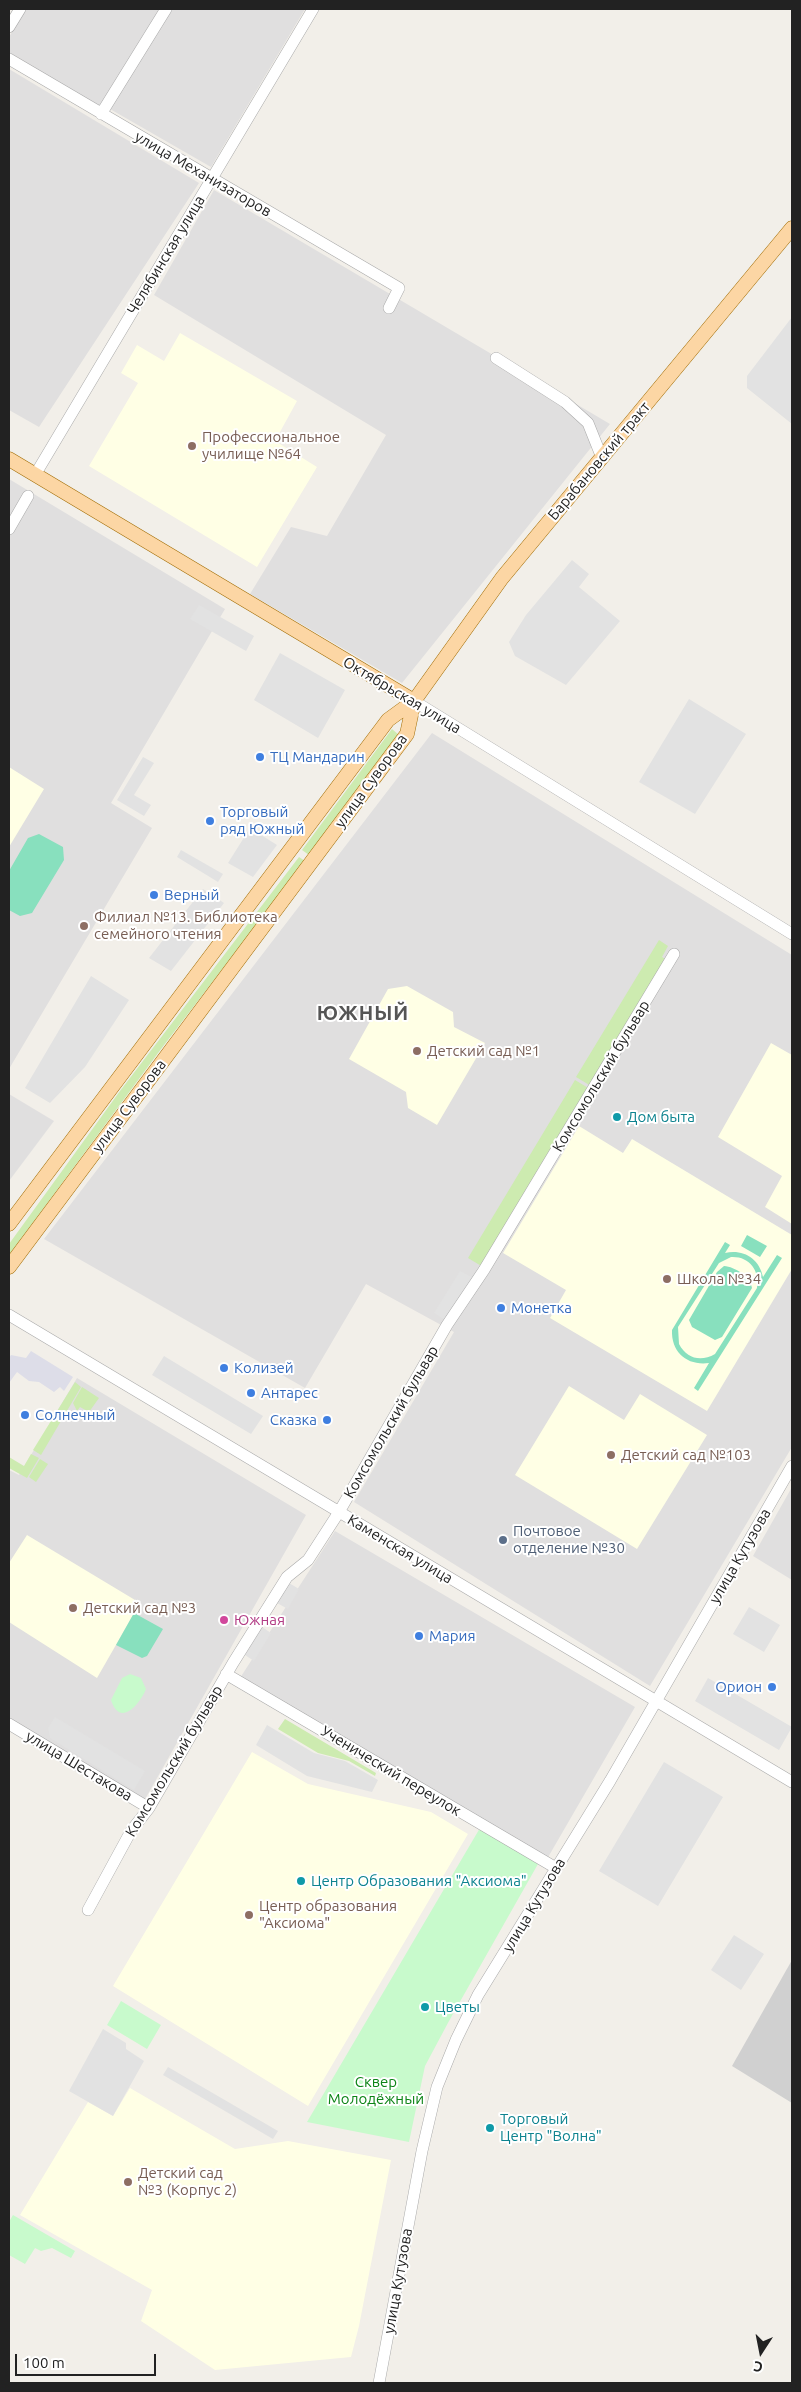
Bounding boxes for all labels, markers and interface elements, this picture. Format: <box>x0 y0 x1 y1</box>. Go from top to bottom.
street label: улица Механизаторов <box>131 127 275 221</box>
street label: Челябинская улица <box>123 192 209 318</box>
street label: Барабановский тракт <box>544 398 654 524</box>
place label: Профессиональное училище №64 <box>202 428 340 463</box>
marker: Профессиональное училище №64 <box>186 440 198 452</box>
street label: Октябрьская улица <box>340 653 464 737</box>
street label: улица Суворова <box>331 731 411 831</box>
place label: ТЦ Мандарин <box>270 748 365 766</box>
marker: ТЦ Мандарин <box>254 751 266 763</box>
place label: Торговый ряд Южный <box>220 803 304 838</box>
marker: Торговый ряд Южный <box>204 815 216 827</box>
place label: Верный <box>164 886 219 904</box>
marker: Верный <box>148 889 160 901</box>
place label: Филиал №13. Библиотека семейного чтения <box>94 908 278 943</box>
marker: Филиал №13. Библиотека семейного чтения <box>78 920 90 932</box>
street label: Комсомольский бульвар <box>549 997 653 1155</box>
district label: ЮЖНЫЙ <box>316 1001 410 1025</box>
place label: Детский сад №1 <box>427 1042 540 1060</box>
marker: Детский сад №1 <box>411 1045 423 1057</box>
street label: улица Суворова <box>88 1056 170 1156</box>
place label: Дом быта <box>627 1108 695 1126</box>
marker: Дом быта <box>611 1111 623 1123</box>
place label: Школа №34 <box>677 1270 761 1288</box>
marker: Школа №34 <box>661 1273 673 1285</box>
place label: Монетка <box>511 1299 572 1317</box>
marker: Монетка <box>495 1302 507 1314</box>
street label: Комсомольский бульвар <box>340 1342 442 1502</box>
place label: Колизей <box>234 1359 294 1377</box>
marker: Колизей <box>218 1362 230 1374</box>
place label: Антарес <box>261 1384 318 1402</box>
marker: Антарес <box>245 1387 257 1399</box>
place label: Солнечный <box>35 1406 115 1424</box>
marker: Солнечный <box>19 1409 31 1421</box>
place label: Сказка <box>270 1411 317 1429</box>
marker: Сказка <box>321 1414 333 1426</box>
place label: Детский сад №103 <box>621 1446 751 1464</box>
marker: Детский сад №103 <box>605 1449 617 1461</box>
street label: улица Кутузова <box>706 1505 774 1607</box>
street label: Каменская улица <box>344 1510 456 1588</box>
place label: Почтовое отделение №30 <box>513 1522 625 1557</box>
marker: Почтовое отделение №30 <box>497 1534 509 1546</box>
place label: Детский сад №3 <box>83 1599 196 1617</box>
marker: Детский сад №3 <box>67 1602 79 1614</box>
place label: Южная <box>234 1611 285 1629</box>
marker: Южная <box>218 1614 230 1626</box>
place label: Мария <box>429 1627 475 1645</box>
marker: Мария <box>413 1630 425 1642</box>
place label: Орион <box>715 1678 762 1696</box>
marker: Орион <box>766 1681 778 1693</box>
street label: Комсомольский бульвар <box>122 1682 226 1840</box>
street label: Ученический переулок <box>318 1722 464 1820</box>
street label: улица Шестакова <box>22 1727 136 1805</box>
street label: улица Кутузова <box>499 1855 569 1955</box>
place label: Центр Образования "Аксиома" <box>311 1872 527 1890</box>
marker: Центр Образования "Аксиома" <box>295 1875 307 1887</box>
place label: Центр образования "Аксиома" <box>259 1897 397 1932</box>
marker: Центр образования "Аксиома" <box>243 1909 255 1921</box>
place label: Цветы <box>435 1998 480 2016</box>
marker: Цветы <box>419 2001 431 2013</box>
park label: Сквер Молодёжный <box>328 2073 424 2108</box>
place label: Торговый Центр "Волна" <box>500 2110 602 2145</box>
marker: Торговый Центр "Волна" <box>484 2122 496 2134</box>
place label: Детский сад №3 (Корпус 2) <box>138 2164 237 2199</box>
marker: Детский сад №3 (Корпус 2) <box>122 2176 134 2188</box>
street label: улица Кутузова <box>380 2227 416 2335</box>
north arrow <box>736 2327 786 2377</box>
scale bar <box>18 2344 159 2376</box>
text: 100 m <box>23 2354 65 2371</box>
text: С <box>752 2358 764 2375</box>

